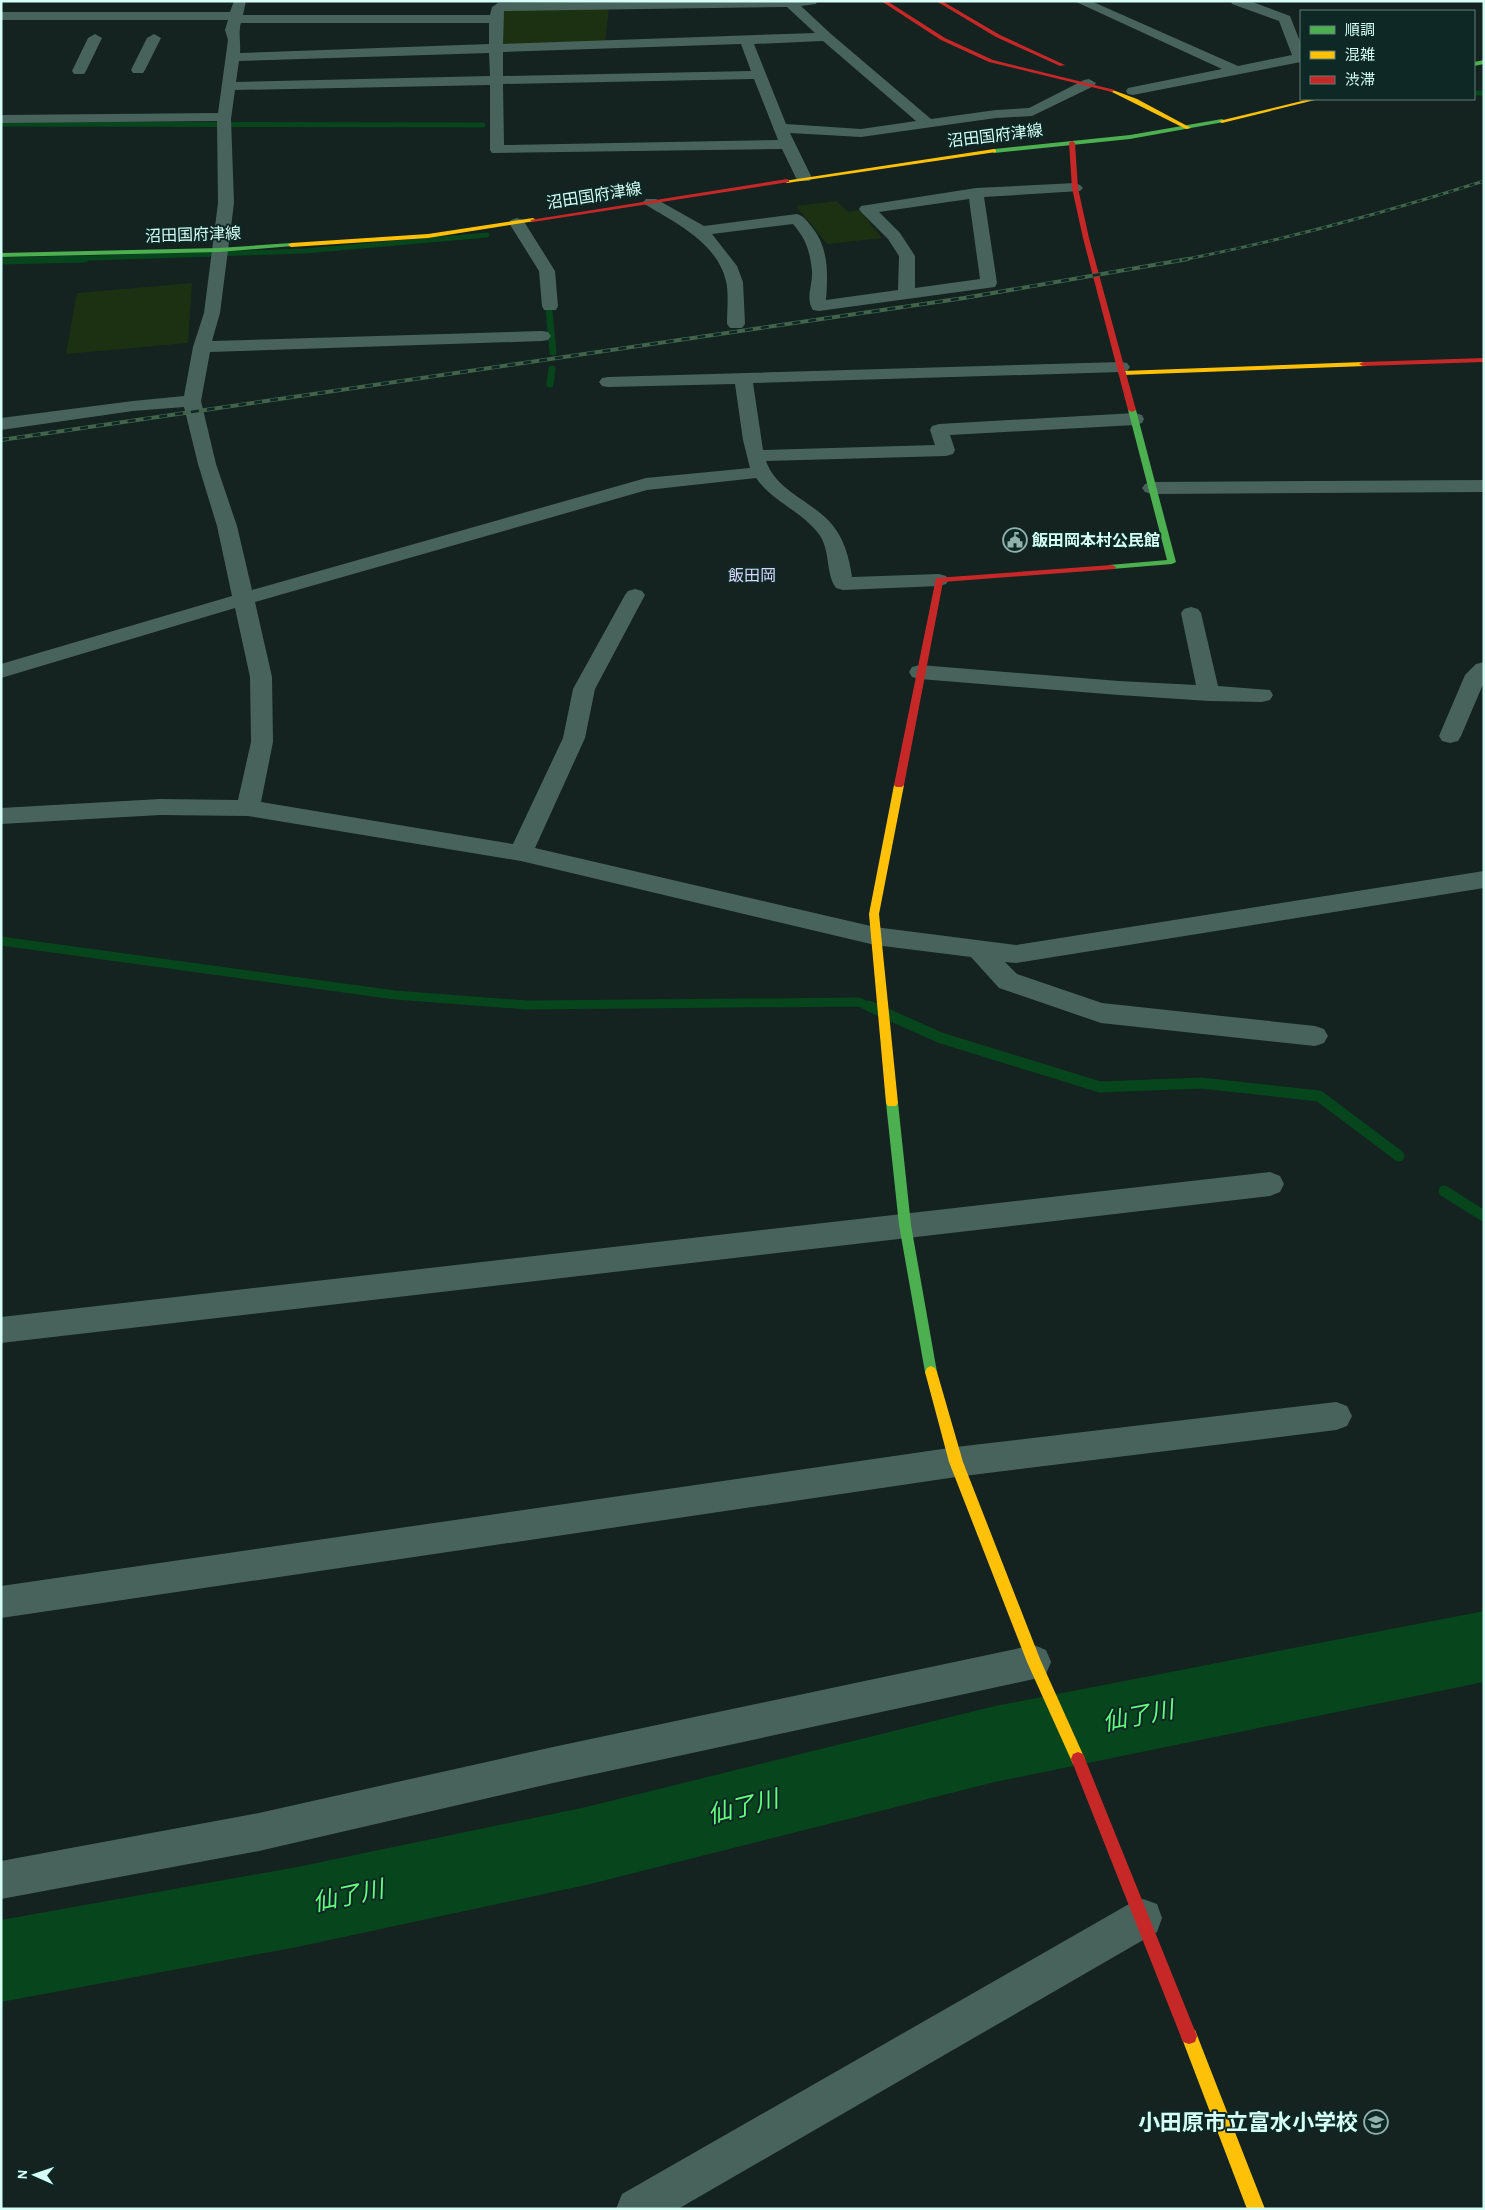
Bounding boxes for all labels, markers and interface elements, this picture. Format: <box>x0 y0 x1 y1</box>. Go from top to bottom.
legend <box>1300 10 1475 100</box>
text: 順調 <box>1345 23 1375 38</box>
text: 混雑 <box>1345 47 1375 63</box>
text: 渋滞 <box>1345 72 1375 88</box>
street label: 沼田国府津線 <box>946 121 1044 150</box>
street label: 沼田国府津線 <box>545 180 643 211</box>
street label: 沼田国府津線 <box>145 224 241 245</box>
public building icon: 飯田岡本村公民館 <box>1002 527 1028 553</box>
place label: 飯田岡本村公民館 <box>1031 531 1160 549</box>
district label: 飯田岡 <box>728 568 776 584</box>
water label: 仙了川 <box>1100 1696 1179 1736</box>
water label: 仙了川 <box>705 1785 784 1828</box>
water label: 仙了川 <box>310 1875 389 1916</box>
school or university icon: 小田原市立富水小学校 <box>1363 2109 1389 2135</box>
place label: 小田原市立富水小学校 <box>1138 2111 1358 2134</box>
north arrow <box>10 2150 60 2200</box>
text: N <box>16 2169 30 2180</box>

